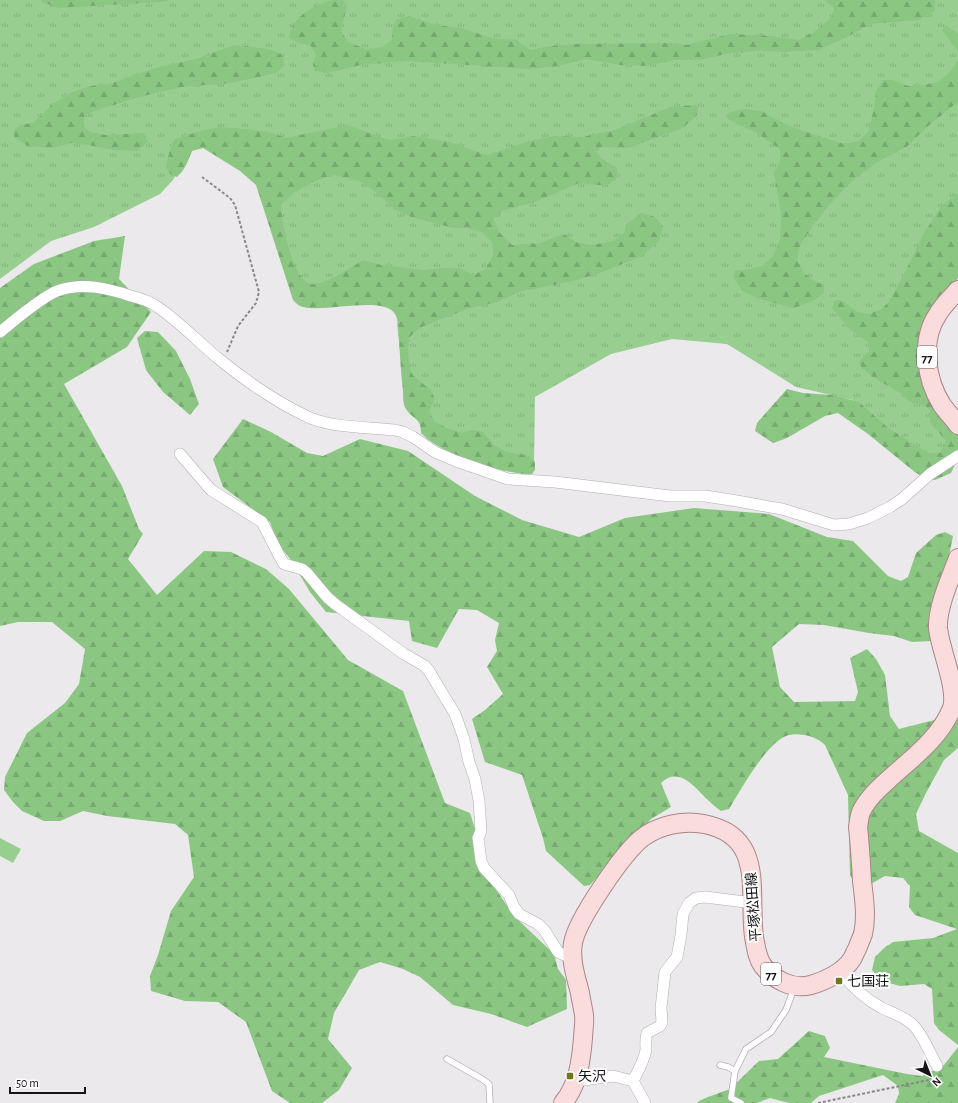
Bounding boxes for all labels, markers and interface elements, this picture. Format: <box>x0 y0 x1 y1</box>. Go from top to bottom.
road number: 77 <box>917 346 937 368</box>
street label: 平塚松田線 <box>744 872 763 942</box>
road number: 77 <box>761 963 781 985</box>
place label: 七国荘 <box>847 974 889 989</box>
marker: 七国荘 <box>834 976 844 986</box>
north arrow <box>910 1055 950 1095</box>
scale bar <box>10 1069 85 1095</box>
place label: 矢沢 <box>578 1069 606 1084</box>
marker: 矢沢 <box>565 1071 575 1081</box>
text: N <box>930 1075 943 1089</box>
text: 50 m <box>16 1077 39 1089</box>

